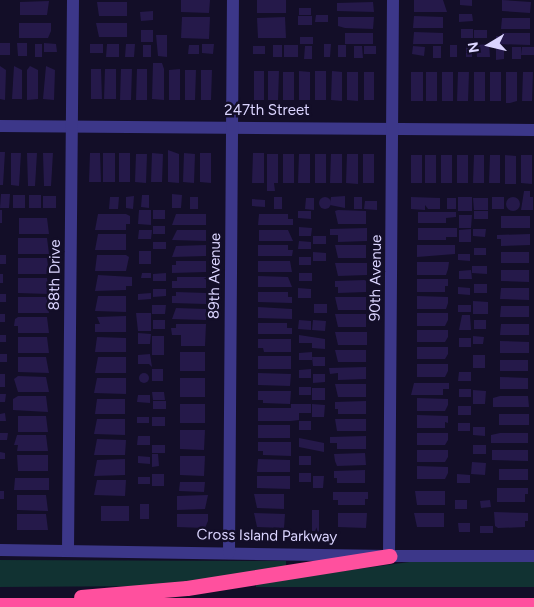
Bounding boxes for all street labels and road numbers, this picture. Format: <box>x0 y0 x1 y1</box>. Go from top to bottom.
street label: 247th Street <box>224 102 310 120</box>
street label: 89th Avenue <box>205 233 225 319</box>
street label: 90th Avenue <box>366 235 386 321</box>
street label: 88th Drive <box>45 239 65 311</box>
street label: Cross Island Parkway <box>197 526 337 546</box>

